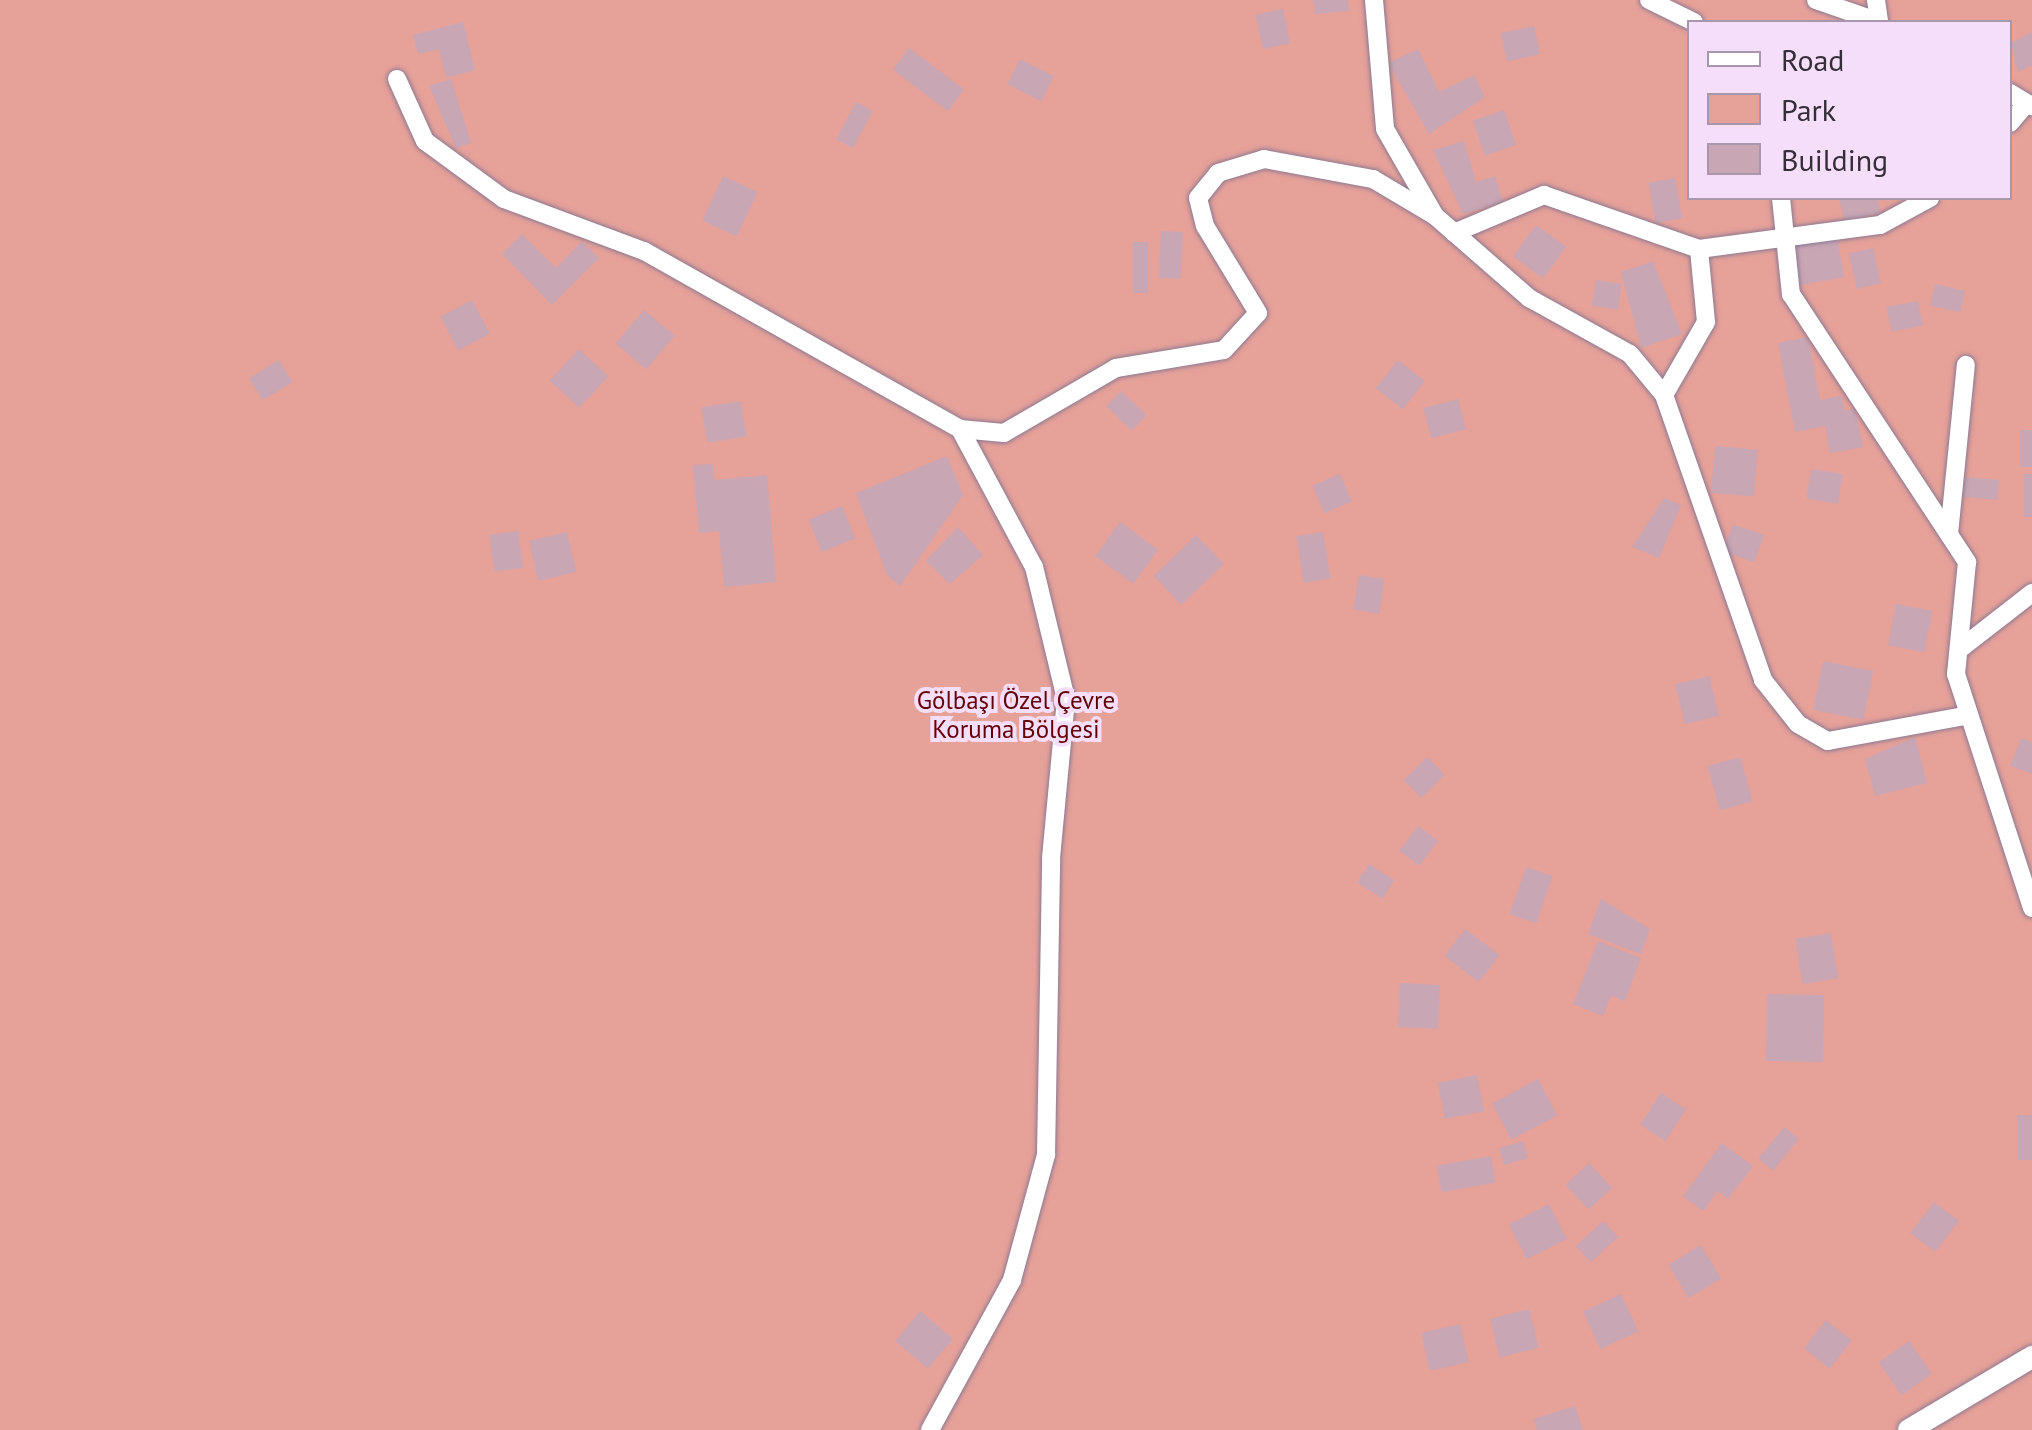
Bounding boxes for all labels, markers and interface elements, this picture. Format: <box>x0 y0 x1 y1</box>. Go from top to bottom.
legend <box>1687 20 2012 200</box>
text: Road <box>1781 40 1845 79</box>
text: Park <box>1781 90 1836 129</box>
text: Building <box>1781 140 1888 179</box>
park label: Gölbaşı Özel Çevre Koruma Bölgesi <box>917 686 1115 745</box>

